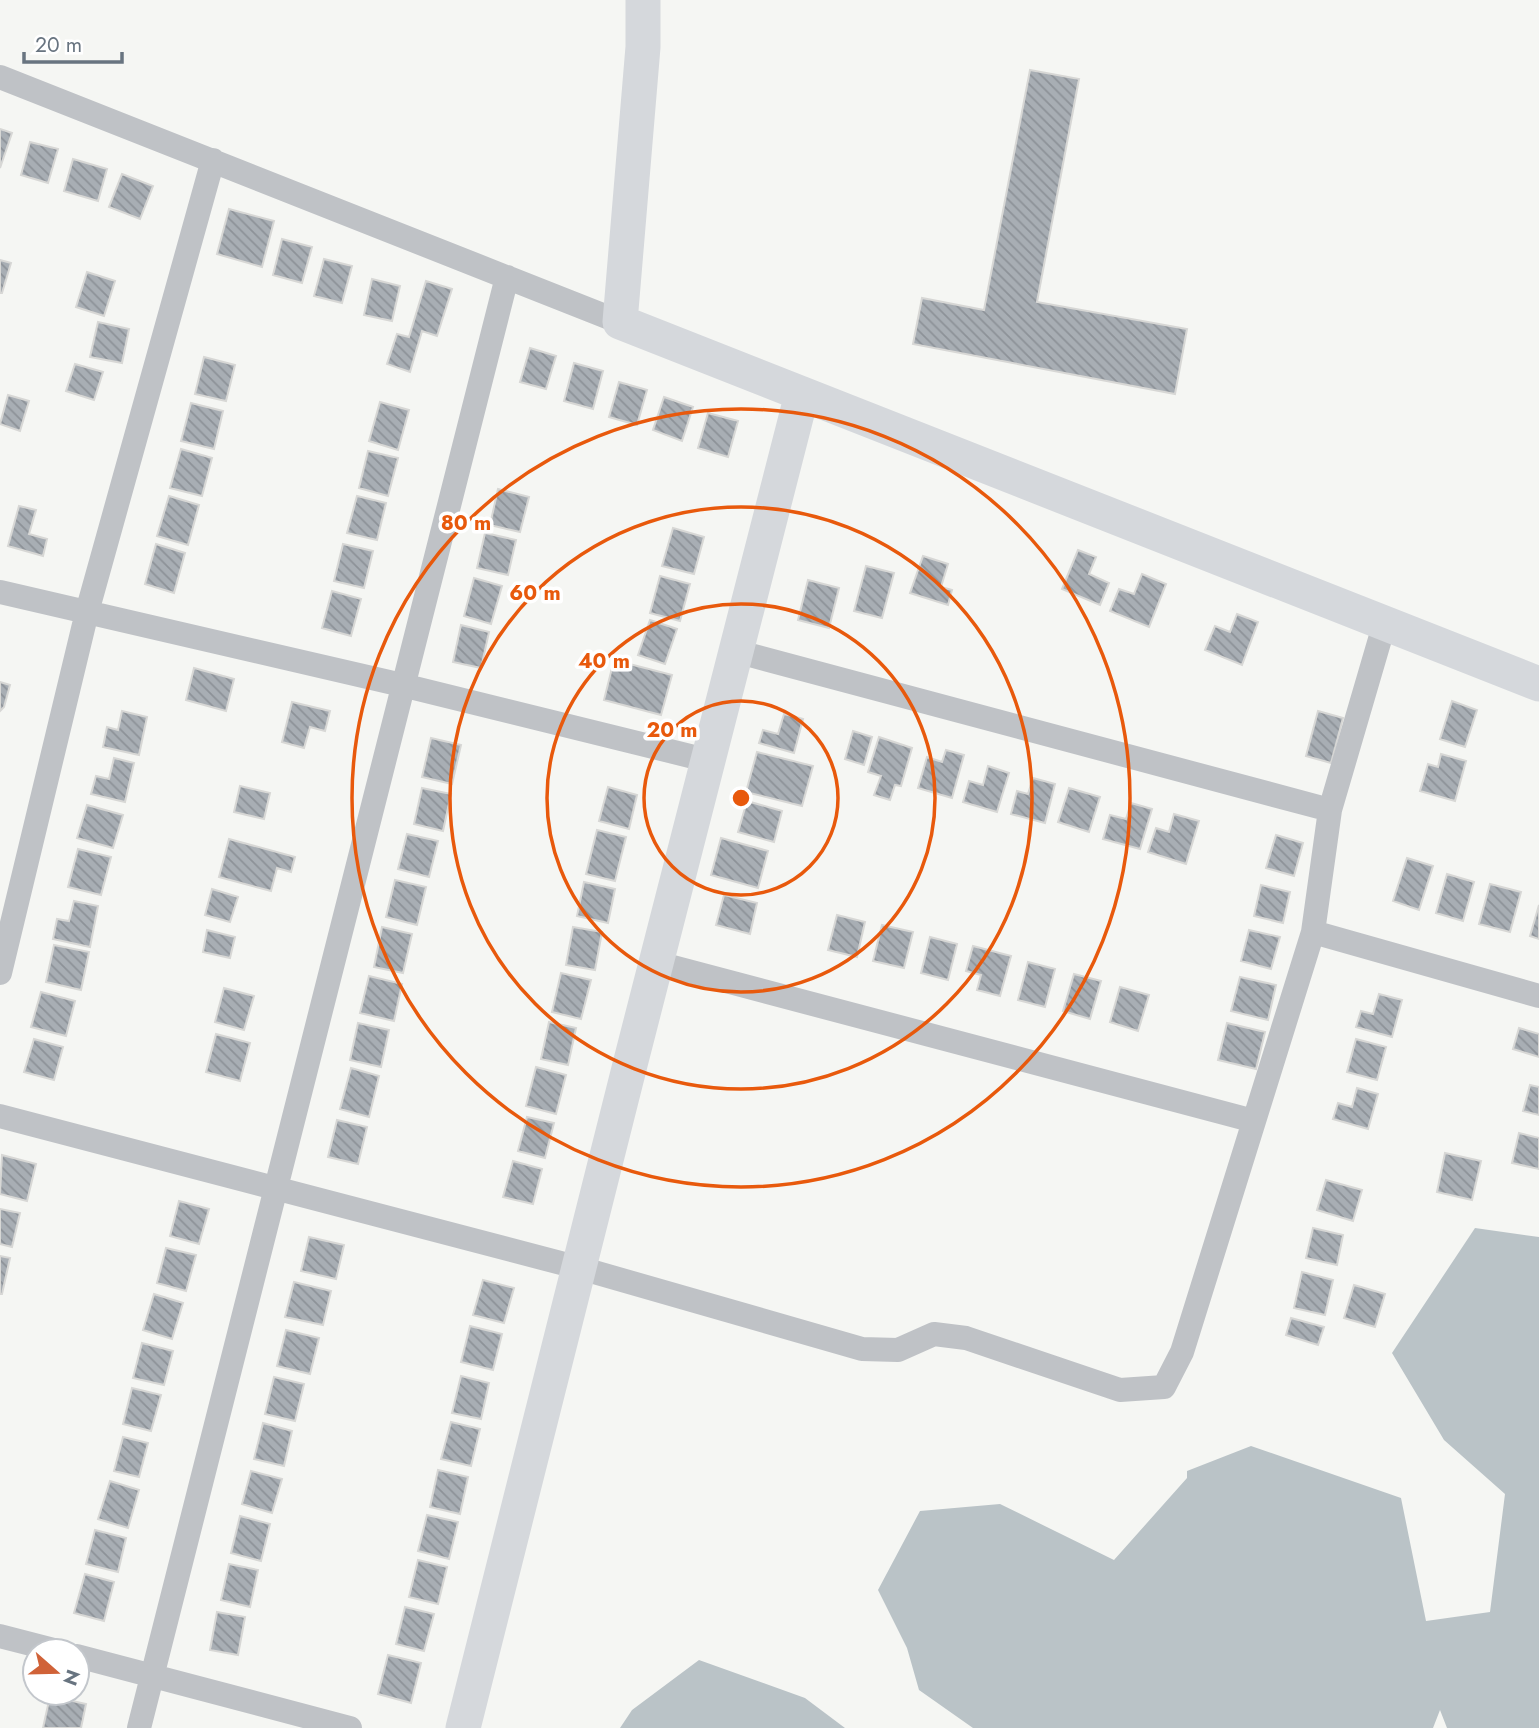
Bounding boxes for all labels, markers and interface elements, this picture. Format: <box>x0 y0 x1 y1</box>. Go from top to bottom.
scale bar <box>24 21 122 65</box>
text: 20 m <box>35 30 82 60</box>
text: 80 m <box>441 508 491 538</box>
text: 60 m <box>509 578 561 608</box>
text: 40 m <box>578 646 630 676</box>
text: 20 m <box>646 715 698 745</box>
centre of rings <box>729 786 753 810</box>
north arrow <box>21 1637 91 1707</box>
text: N <box>56 1666 87 1689</box>

